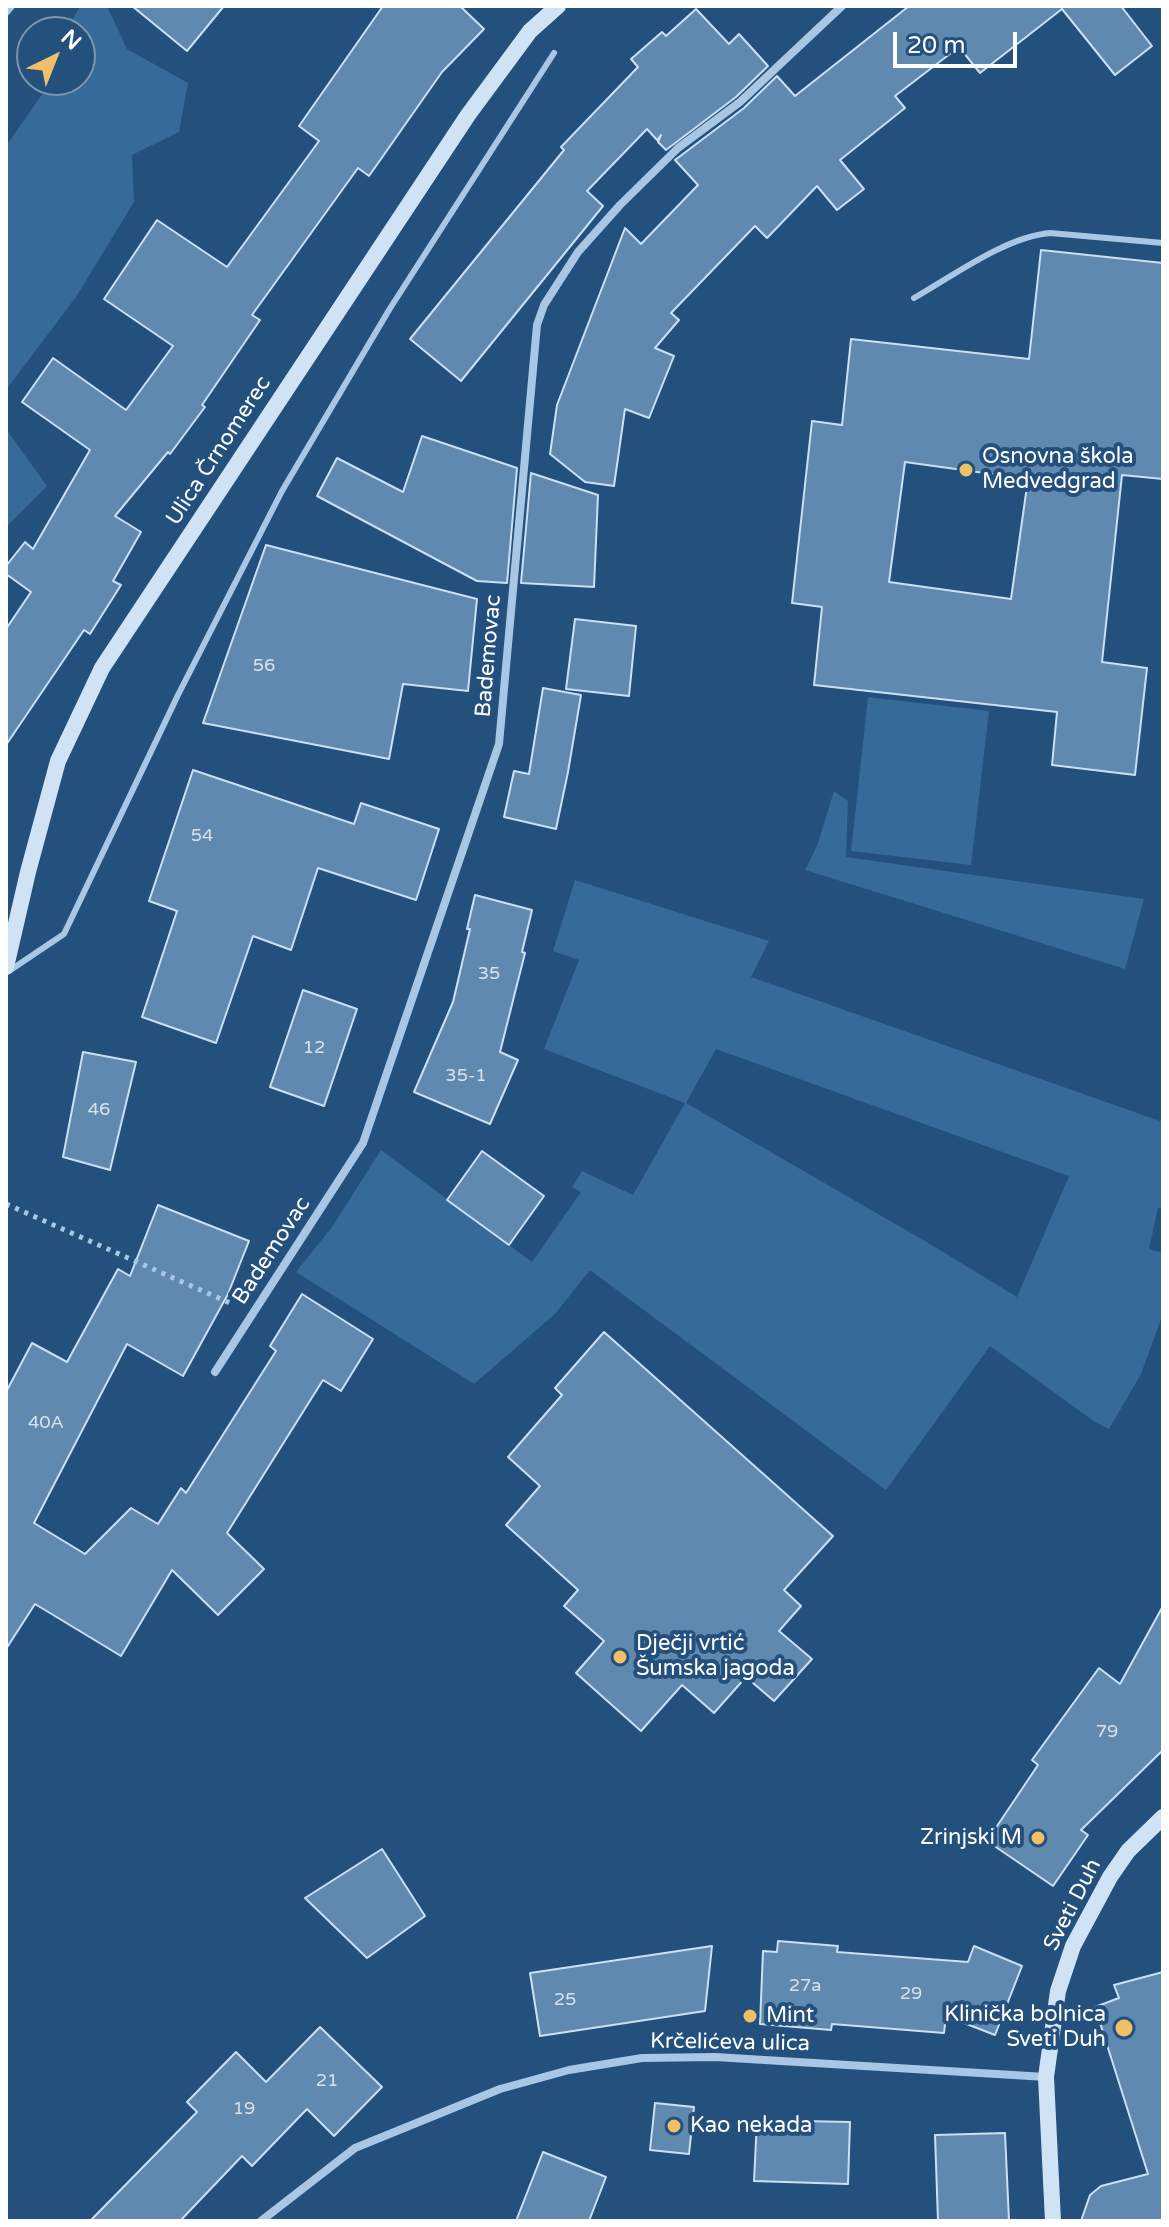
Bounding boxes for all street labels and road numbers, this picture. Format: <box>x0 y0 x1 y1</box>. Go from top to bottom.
street label: Ulica Črnomerec <box>161 372 277 530</box>
street label: Bademovac <box>470 594 508 718</box>
street label: Bademovac <box>227 1192 317 1310</box>
street label: Sveti Duh <box>1039 1855 1107 1955</box>
street label: Krčelićeva ulica <box>650 2028 810 2058</box>

